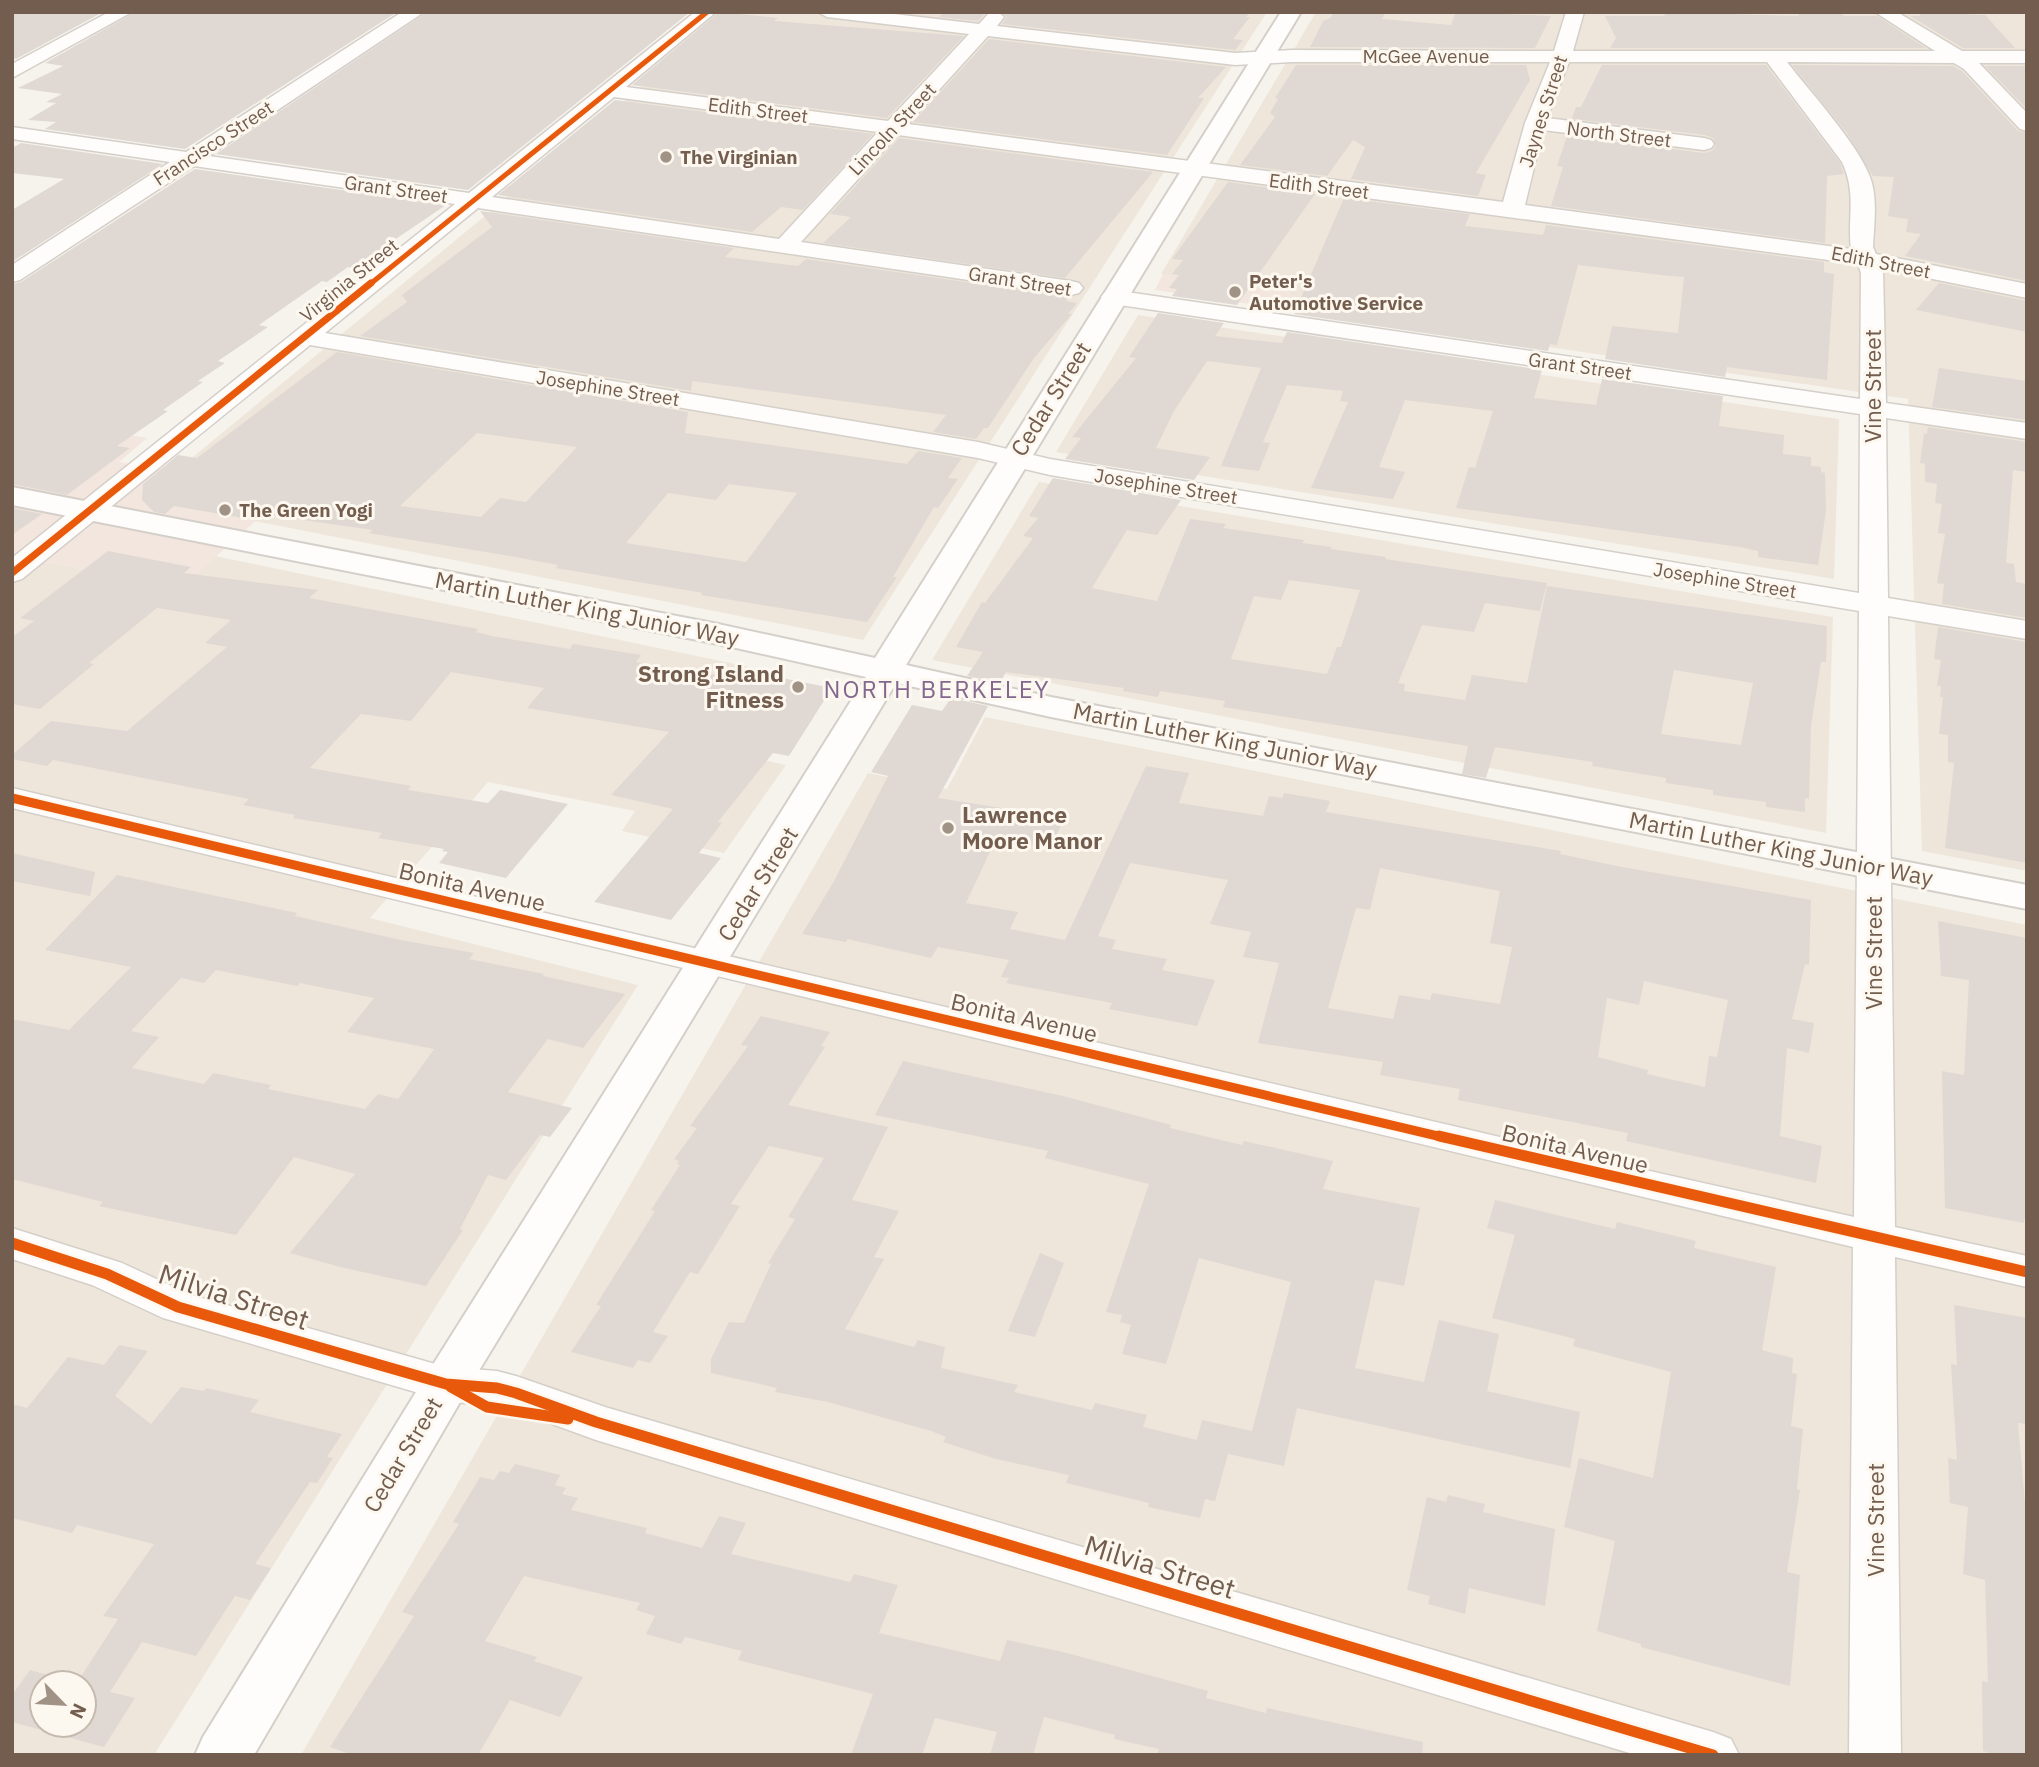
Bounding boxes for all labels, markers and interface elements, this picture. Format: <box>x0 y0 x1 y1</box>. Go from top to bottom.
street label: McGee Avenue <box>1363 44 1489 68</box>
street label: Jaynes Street <box>1514 52 1572 170</box>
street label: Lincoln Street <box>843 78 941 180</box>
street label: Edith Street <box>707 92 809 128</box>
street label: Francisco Street <box>148 95 278 191</box>
street label: North Street <box>1565 116 1673 152</box>
place label: The Virginian <box>680 145 798 169</box>
marker: The Virginian <box>658 149 674 165</box>
street label: Edith Street <box>1268 168 1370 204</box>
street label: Grant Street <box>343 170 449 208</box>
street label: Virginia Street <box>295 233 403 327</box>
street label: Edith Street <box>1829 241 1933 283</box>
street label: Grant Street <box>967 261 1073 301</box>
place label: Peter's Automotive Service <box>1249 269 1423 315</box>
marker: Peter's Automotive Service <box>1227 284 1243 300</box>
street label: Vine Street <box>1857 329 1887 443</box>
street label: Cedar Street <box>1003 336 1097 461</box>
street label: Grant Street <box>1527 347 1633 385</box>
street label: Josephine Street <box>535 365 681 411</box>
street label: Josephine Street <box>1093 463 1239 509</box>
place label: The Green Yogi <box>239 498 373 522</box>
marker: The Green Yogi <box>217 502 233 518</box>
street label: Josephine Street <box>1652 557 1798 603</box>
street label: Martin Luther King Junior Way <box>433 564 742 652</box>
place label: Strong Island Fitness <box>638 658 784 714</box>
district label: NORTH BERKELEY <box>823 673 1051 705</box>
marker: Strong Island Fitness <box>790 679 806 695</box>
street label: Martin Luther King Junior Way <box>1071 695 1380 783</box>
place label: Lawrence Moore Manor <box>962 799 1102 855</box>
street label: Martin Luther King Junior Way <box>1627 804 1936 892</box>
marker: Lawrence Moore Manor <box>940 820 956 836</box>
street label: Cedar Street <box>710 821 804 946</box>
street label: Bonita Avenue <box>396 855 548 917</box>
street label: Vine Street <box>1858 896 1888 1010</box>
street label: Bonita Avenue <box>948 986 1100 1048</box>
street label: Bonita Avenue <box>1499 1117 1651 1179</box>
street label: Milvia Street <box>154 1255 314 1338</box>
street label: Cedar Street <box>356 1391 448 1518</box>
street label: Vine Street <box>1860 1463 1890 1577</box>
street label: Milvia Street <box>1080 1526 1240 1607</box>
north arrow <box>28 1669 98 1739</box>
text: N <box>65 1700 92 1722</box>

